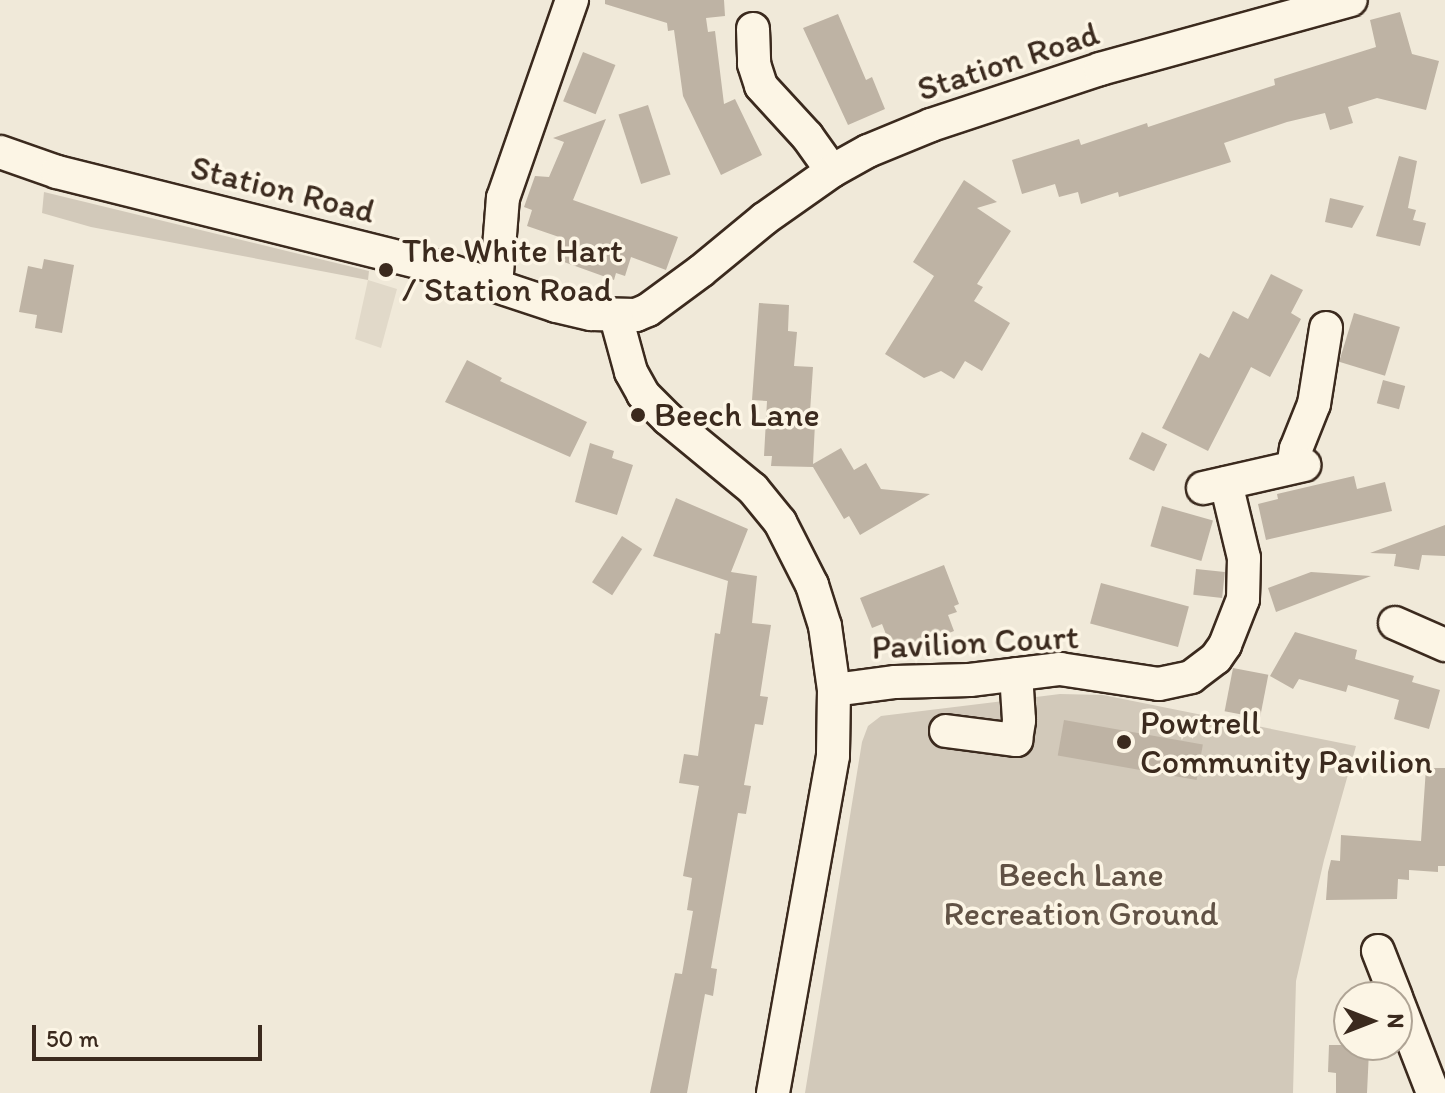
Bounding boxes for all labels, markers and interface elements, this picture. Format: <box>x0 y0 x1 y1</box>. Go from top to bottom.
street label: Station Road <box>912 12 1104 110</box>
street label: Station Road <box>187 146 379 232</box>
place label: The White Hart / Station Road <box>402 230 623 310</box>
marker: The White Hart / Station Road <box>377 261 395 279</box>
place label: Beech Lane <box>654 395 820 435</box>
marker: Beech Lane <box>629 406 647 424</box>
street label: Pavilion Court <box>871 616 1079 668</box>
place label: Powtrell Community Pavilion <box>1140 702 1433 782</box>
marker: Powtrell Community Pavilion <box>1115 733 1133 751</box>
park label: Beech Lane Recreation Ground <box>944 854 1218 934</box>
north arrow <box>1333 981 1413 1061</box>
scale bar <box>36 1009 266 1059</box>
text: N <box>1382 1014 1409 1028</box>
text: 50 m <box>46 1024 99 1053</box>

